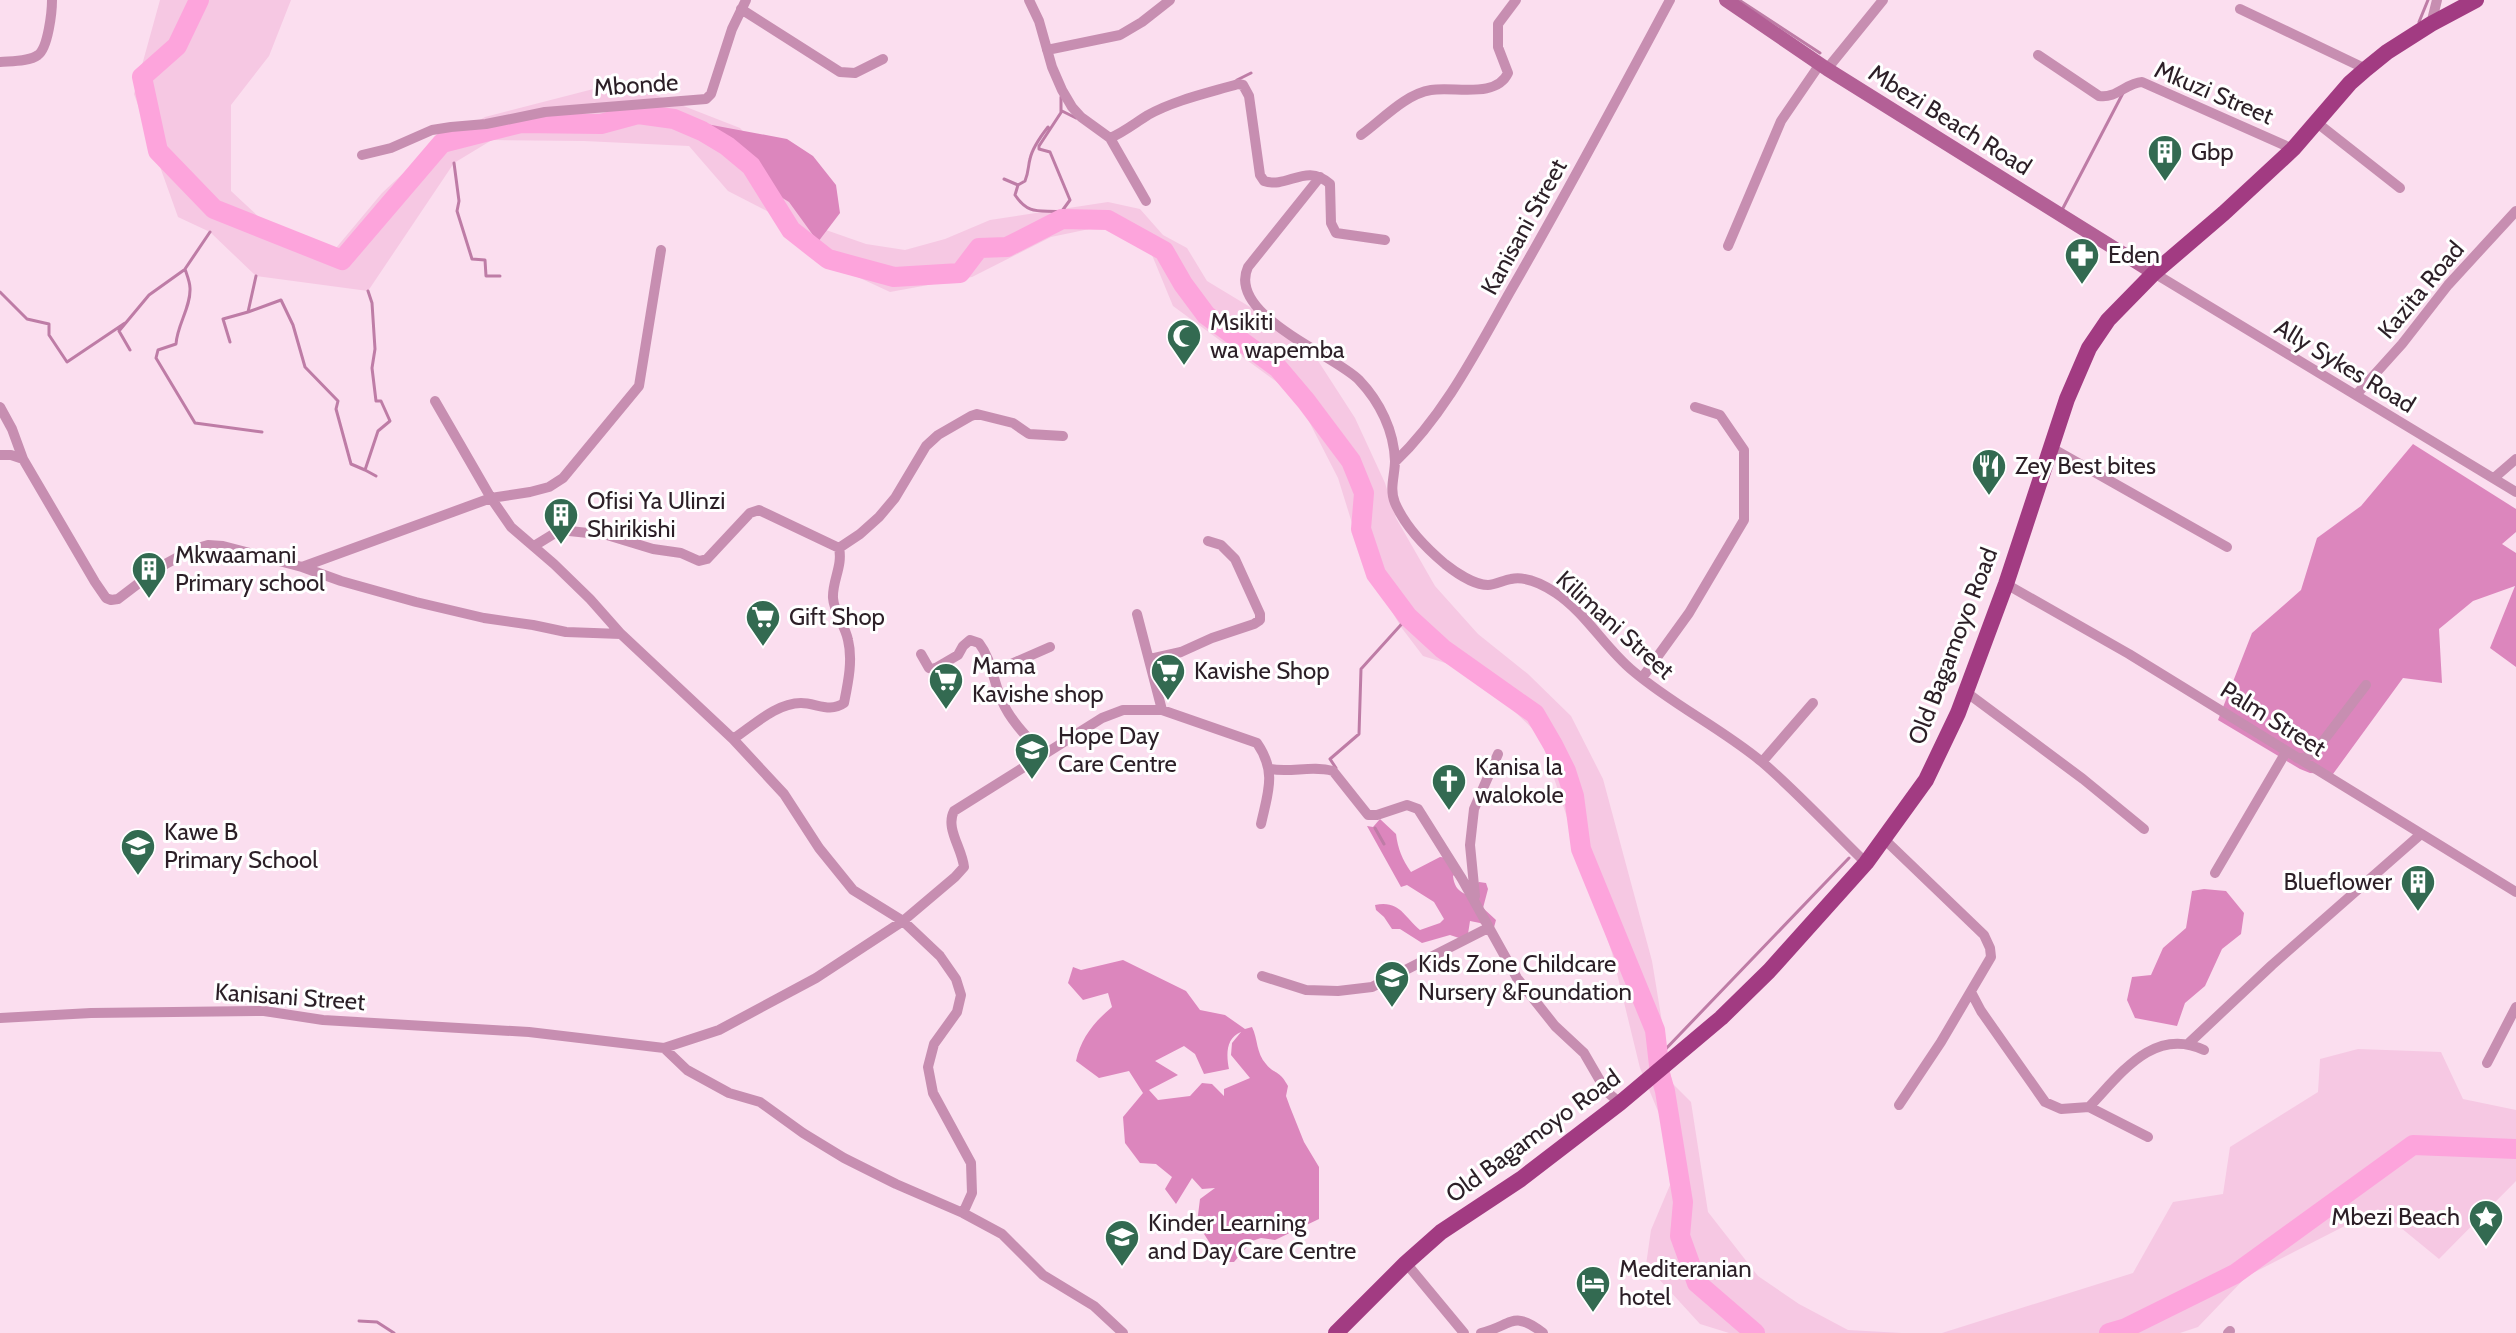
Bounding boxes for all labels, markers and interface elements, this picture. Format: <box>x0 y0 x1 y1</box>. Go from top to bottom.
street label: Mkuzi Street <box>2151 55 2278 131</box>
street label: Mbezi Beach Road <box>1864 58 2037 181</box>
street label: Mbonde <box>593 67 679 102</box>
building icon: Gbp <box>2146 133 2184 183</box>
place label: Gbp <box>2191 137 2234 166</box>
street label: Kanisani Street <box>1474 154 1573 300</box>
street label: Kazita Road <box>2371 235 2470 344</box>
pharmacy icon: Eden <box>2063 236 2101 286</box>
place label: Eden <box>2108 240 2160 269</box>
place label: Msikiti wa wapemba <box>1210 307 1345 364</box>
street label: Ally Sykes Road <box>2270 312 2421 419</box>
mosque icon: Msikiti wa wapemba <box>1165 317 1203 367</box>
restaurant icon: Zey Best bites <box>1970 447 2008 497</box>
place label: Zey Best bites <box>2015 451 2156 480</box>
place label: Ofisi Ya Ulinzi Shirikishi <box>587 486 725 543</box>
building icon: Ofisi Ya Ulinzi Shirikishi <box>542 496 580 546</box>
place label: Mkwaamani Primary school <box>175 540 325 597</box>
street label: Old Bagamoyo Road <box>1902 543 2003 748</box>
building icon: Mkwaamani Primary school <box>130 550 168 600</box>
street label: Kilimani Street <box>1551 564 1680 685</box>
supermarket icon: Gift Shop <box>744 598 782 648</box>
place label: Gift Shop <box>789 602 885 631</box>
place label: Mama Kavishe shop <box>972 651 1104 708</box>
supermarket icon: Kavishe Shop <box>1149 652 1187 702</box>
place label: Kavishe Shop <box>1194 656 1330 685</box>
supermarket icon: Mama Kavishe shop <box>927 661 965 711</box>
street label: Palm Street <box>2215 675 2331 762</box>
place label: Hope Day Care Centre <box>1058 721 1177 778</box>
school or university icon: Hope Day Care Centre <box>1013 731 1051 781</box>
place label: Kanisa la walokole <box>1475 752 1564 809</box>
church icon: Kanisa la walokole <box>1430 762 1468 812</box>
place label: Kawe B Primary School <box>164 817 318 874</box>
school or university icon: Kawe B Primary School <box>119 827 157 877</box>
building icon: Blueflower <box>2399 863 2437 913</box>
place label: Blueflower <box>2284 867 2392 896</box>
place label: Kids Zone Childcare Nursery &Foundation <box>1418 949 1632 1006</box>
school or university icon: Kids Zone Childcare Nursery &Foundation <box>1373 959 1411 1009</box>
street label: Kanisani Street <box>214 977 366 1016</box>
street label: Old Bagamoyo Road <box>1440 1063 1626 1209</box>
place icon: Mbezi Beach <box>2467 1198 2505 1248</box>
place label: Mbezi Beach <box>2331 1202 2460 1231</box>
place label: Kinder Learning and Day Care Centre <box>1148 1208 1356 1265</box>
school or university icon: Kinder Learning and Day Care Centre <box>1103 1218 1141 1268</box>
place label: Mediteranian hotel <box>1619 1254 1752 1311</box>
hotel icon: Mediteranian hotel <box>1574 1264 1612 1314</box>

